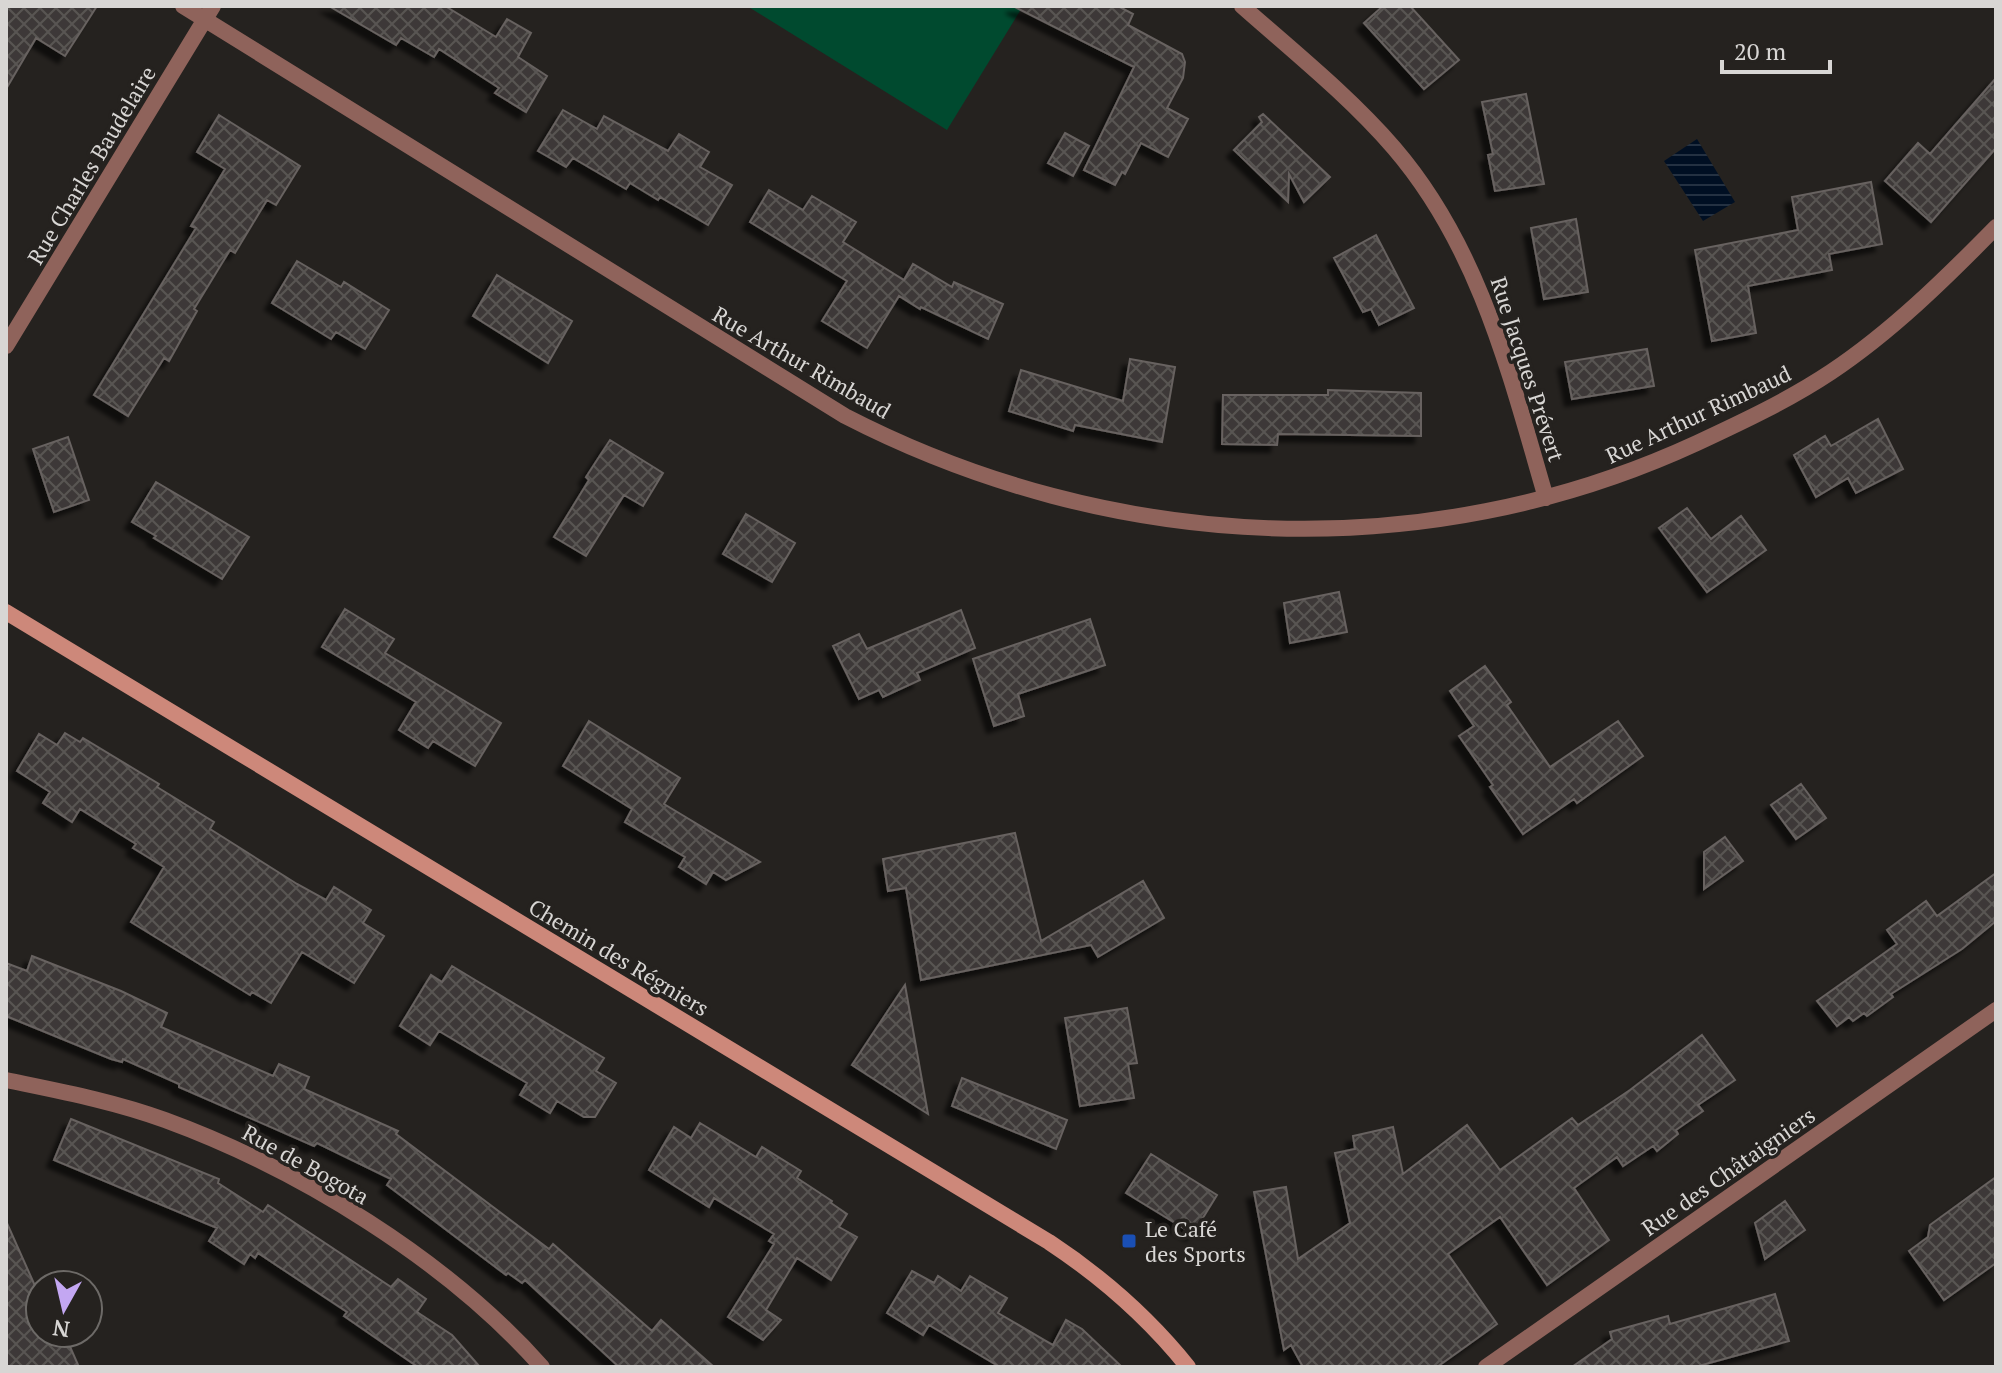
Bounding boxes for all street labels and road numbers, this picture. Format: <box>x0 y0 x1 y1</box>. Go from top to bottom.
street label: Rue Charles Baudelaire <box>20 60 162 270</box>
street label: Rue Jacques Prévert <box>1484 273 1572 465</box>
street label: Rue Arthur Rimbaud <box>708 299 896 425</box>
street label: Rue Arthur Rimbaud <box>1601 358 1795 470</box>
street label: Chemin des Régniers <box>524 892 714 1022</box>
street label: Rue des Châtaigniers <box>1635 1100 1821 1242</box>
street label: Rue de Bogota <box>238 1117 374 1211</box>

